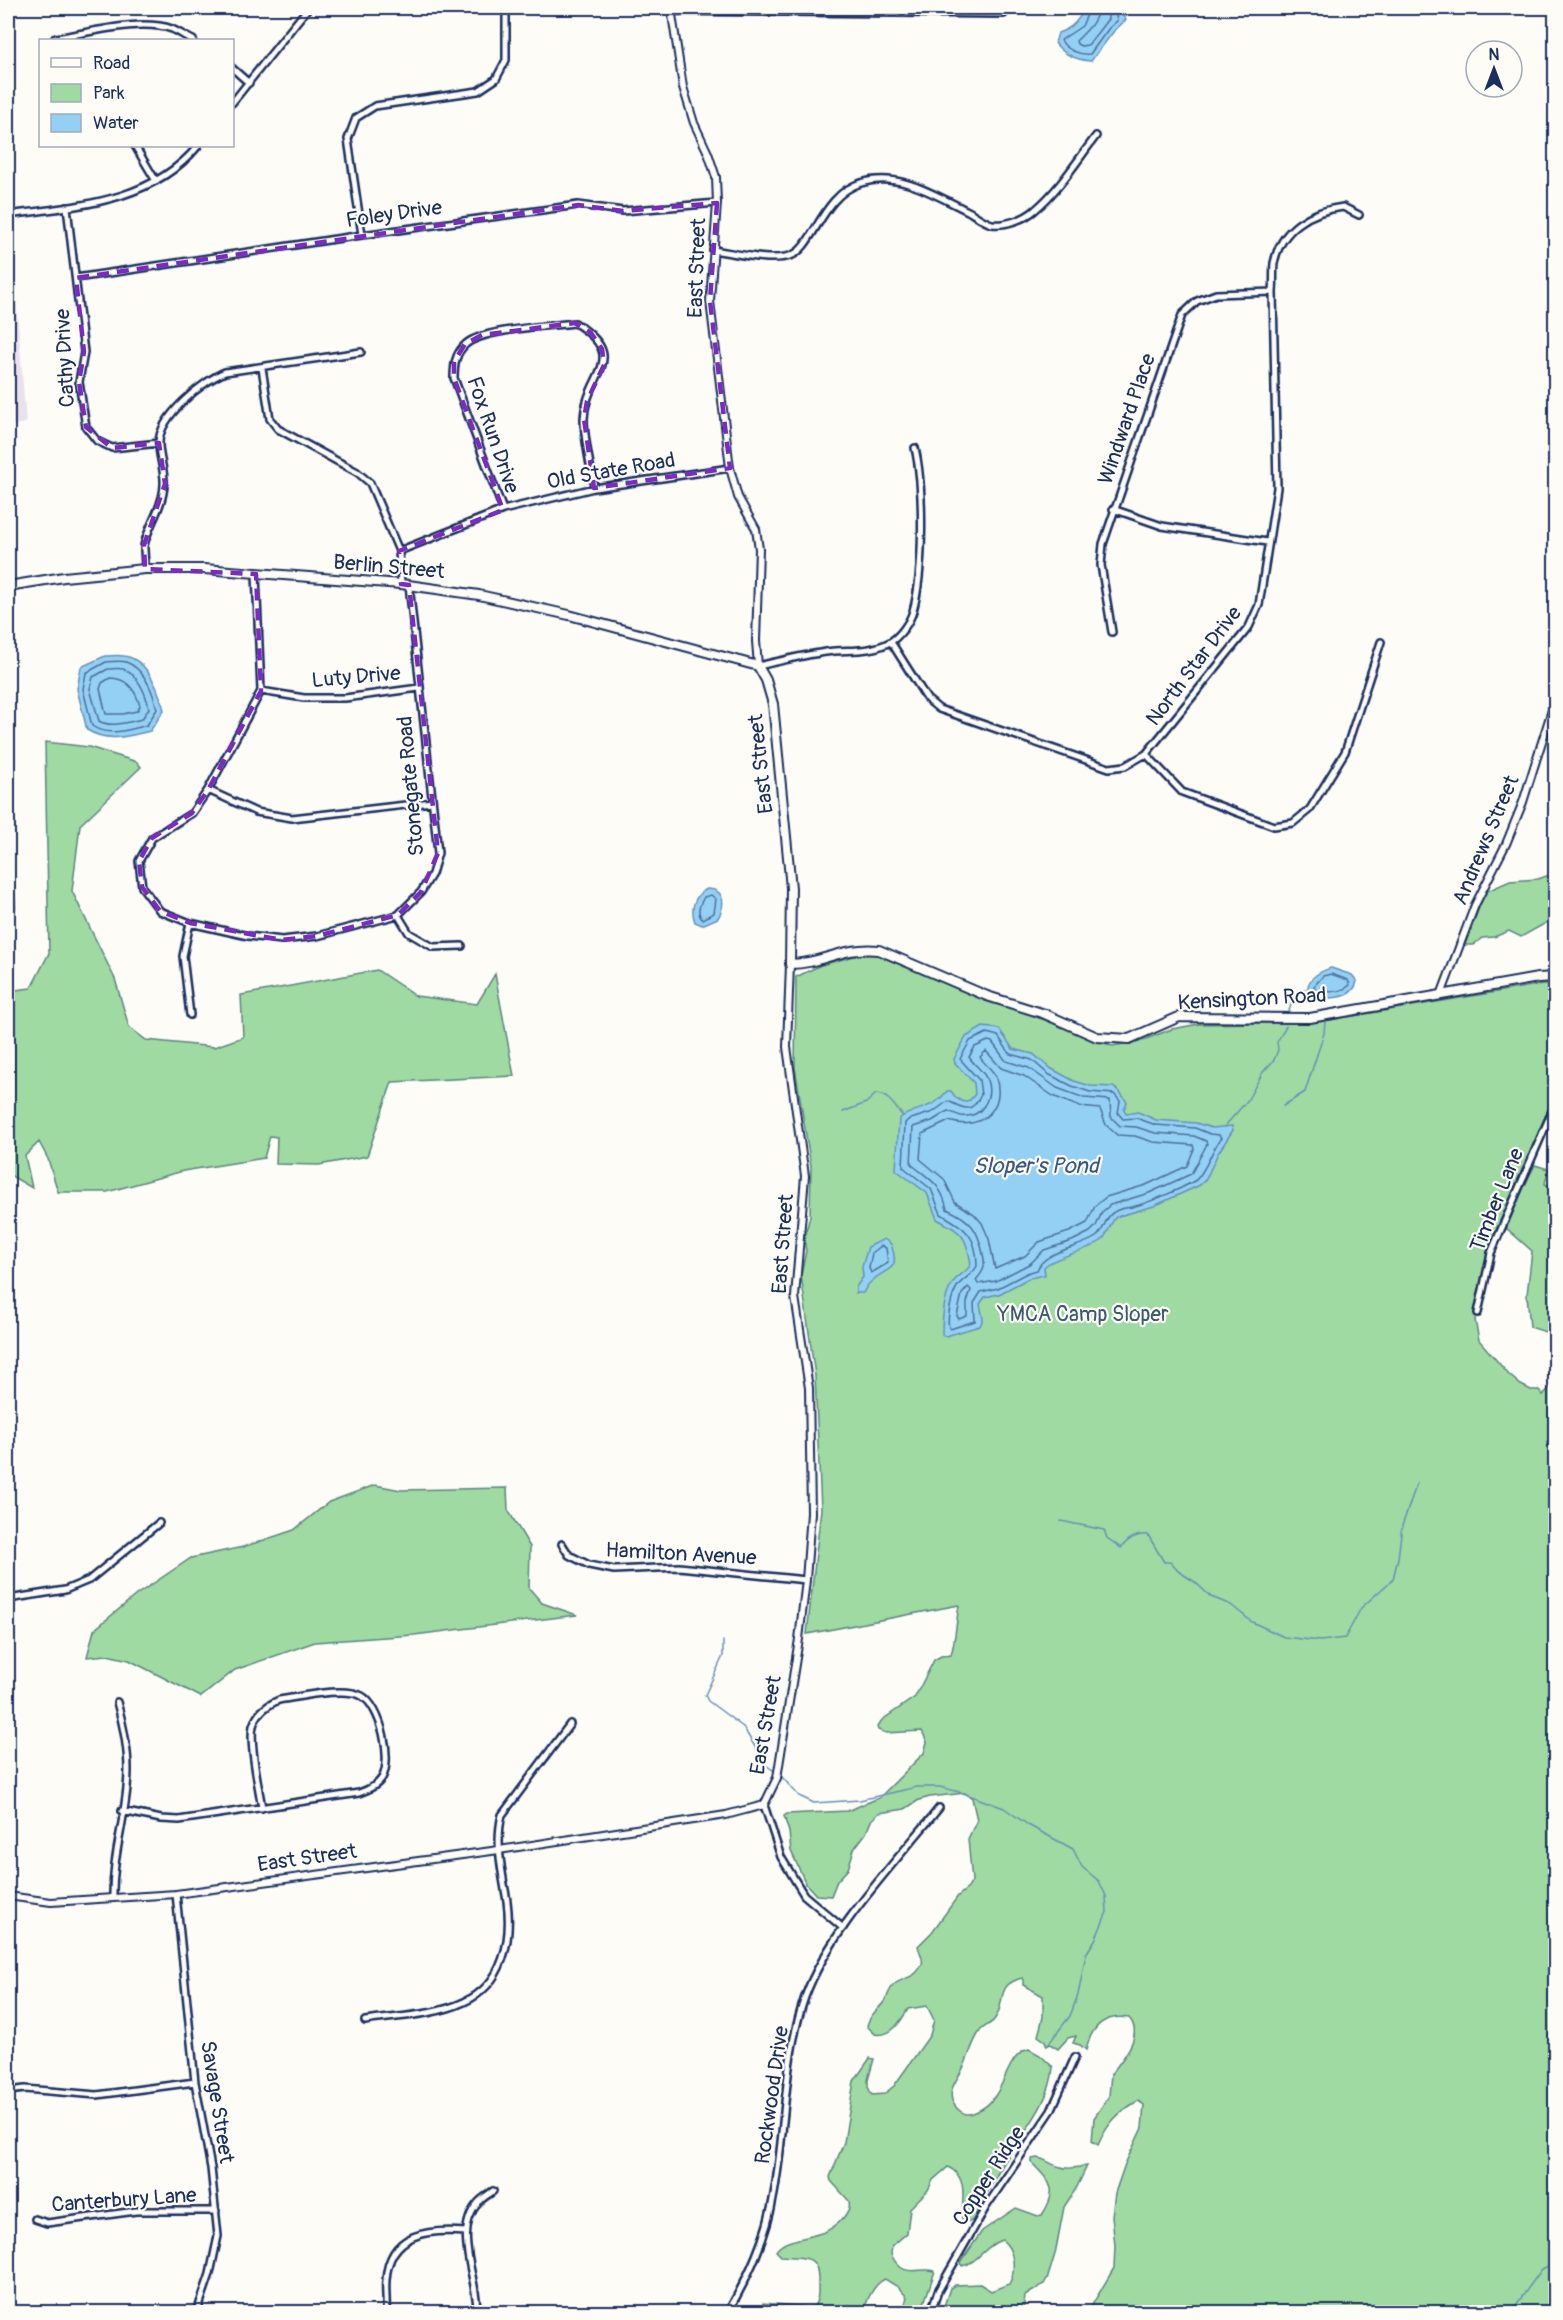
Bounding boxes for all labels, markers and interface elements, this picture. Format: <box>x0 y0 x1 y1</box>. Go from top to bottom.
legend <box>39 39 234 147</box>
north arrow <box>1464 39 1524 99</box>
text: N <box>1489 45 1500 65</box>
text: Road <box>93 52 130 75</box>
text: Park <box>93 82 125 105</box>
text: Water <box>93 112 139 135</box>
street label: Foley Drive <box>344 194 444 234</box>
street label: East Street <box>682 217 712 318</box>
street label: Cathy Drive <box>49 307 81 408</box>
street label: Windward Place <box>1092 349 1162 488</box>
street label: Fox Run Drive <box>460 373 526 498</box>
street label: Old State Road <box>545 446 677 496</box>
street label: Berlin Street <box>332 549 446 585</box>
street label: North Star Drive <box>1140 600 1248 731</box>
street label: Luty Drive <box>310 660 402 694</box>
street label: East Street <box>742 712 780 815</box>
street label: Stonegate Road <box>391 715 431 857</box>
street label: Andrews Street <box>1447 771 1526 909</box>
street label: Kensington Road <box>1177 982 1327 1016</box>
street label: Timber Lane <box>1464 1144 1530 1256</box>
water label: Sloper's Pond <box>973 1152 1102 1180</box>
street label: East Street <box>766 1193 800 1295</box>
park label: YMCA Camp Sloper <box>997 1301 1169 1328</box>
street label: Hamilton Avenue <box>605 1537 758 1571</box>
street label: East Street <box>744 1673 788 1777</box>
street label: East Street <box>256 1838 359 1878</box>
street label: Rockwood Drive <box>749 2024 795 2166</box>
street label: Savage Street <box>194 2039 240 2166</box>
street label: Copper Ridge <box>947 2120 1032 2231</box>
street label: Canterbury Lane <box>51 2181 198 2219</box>

